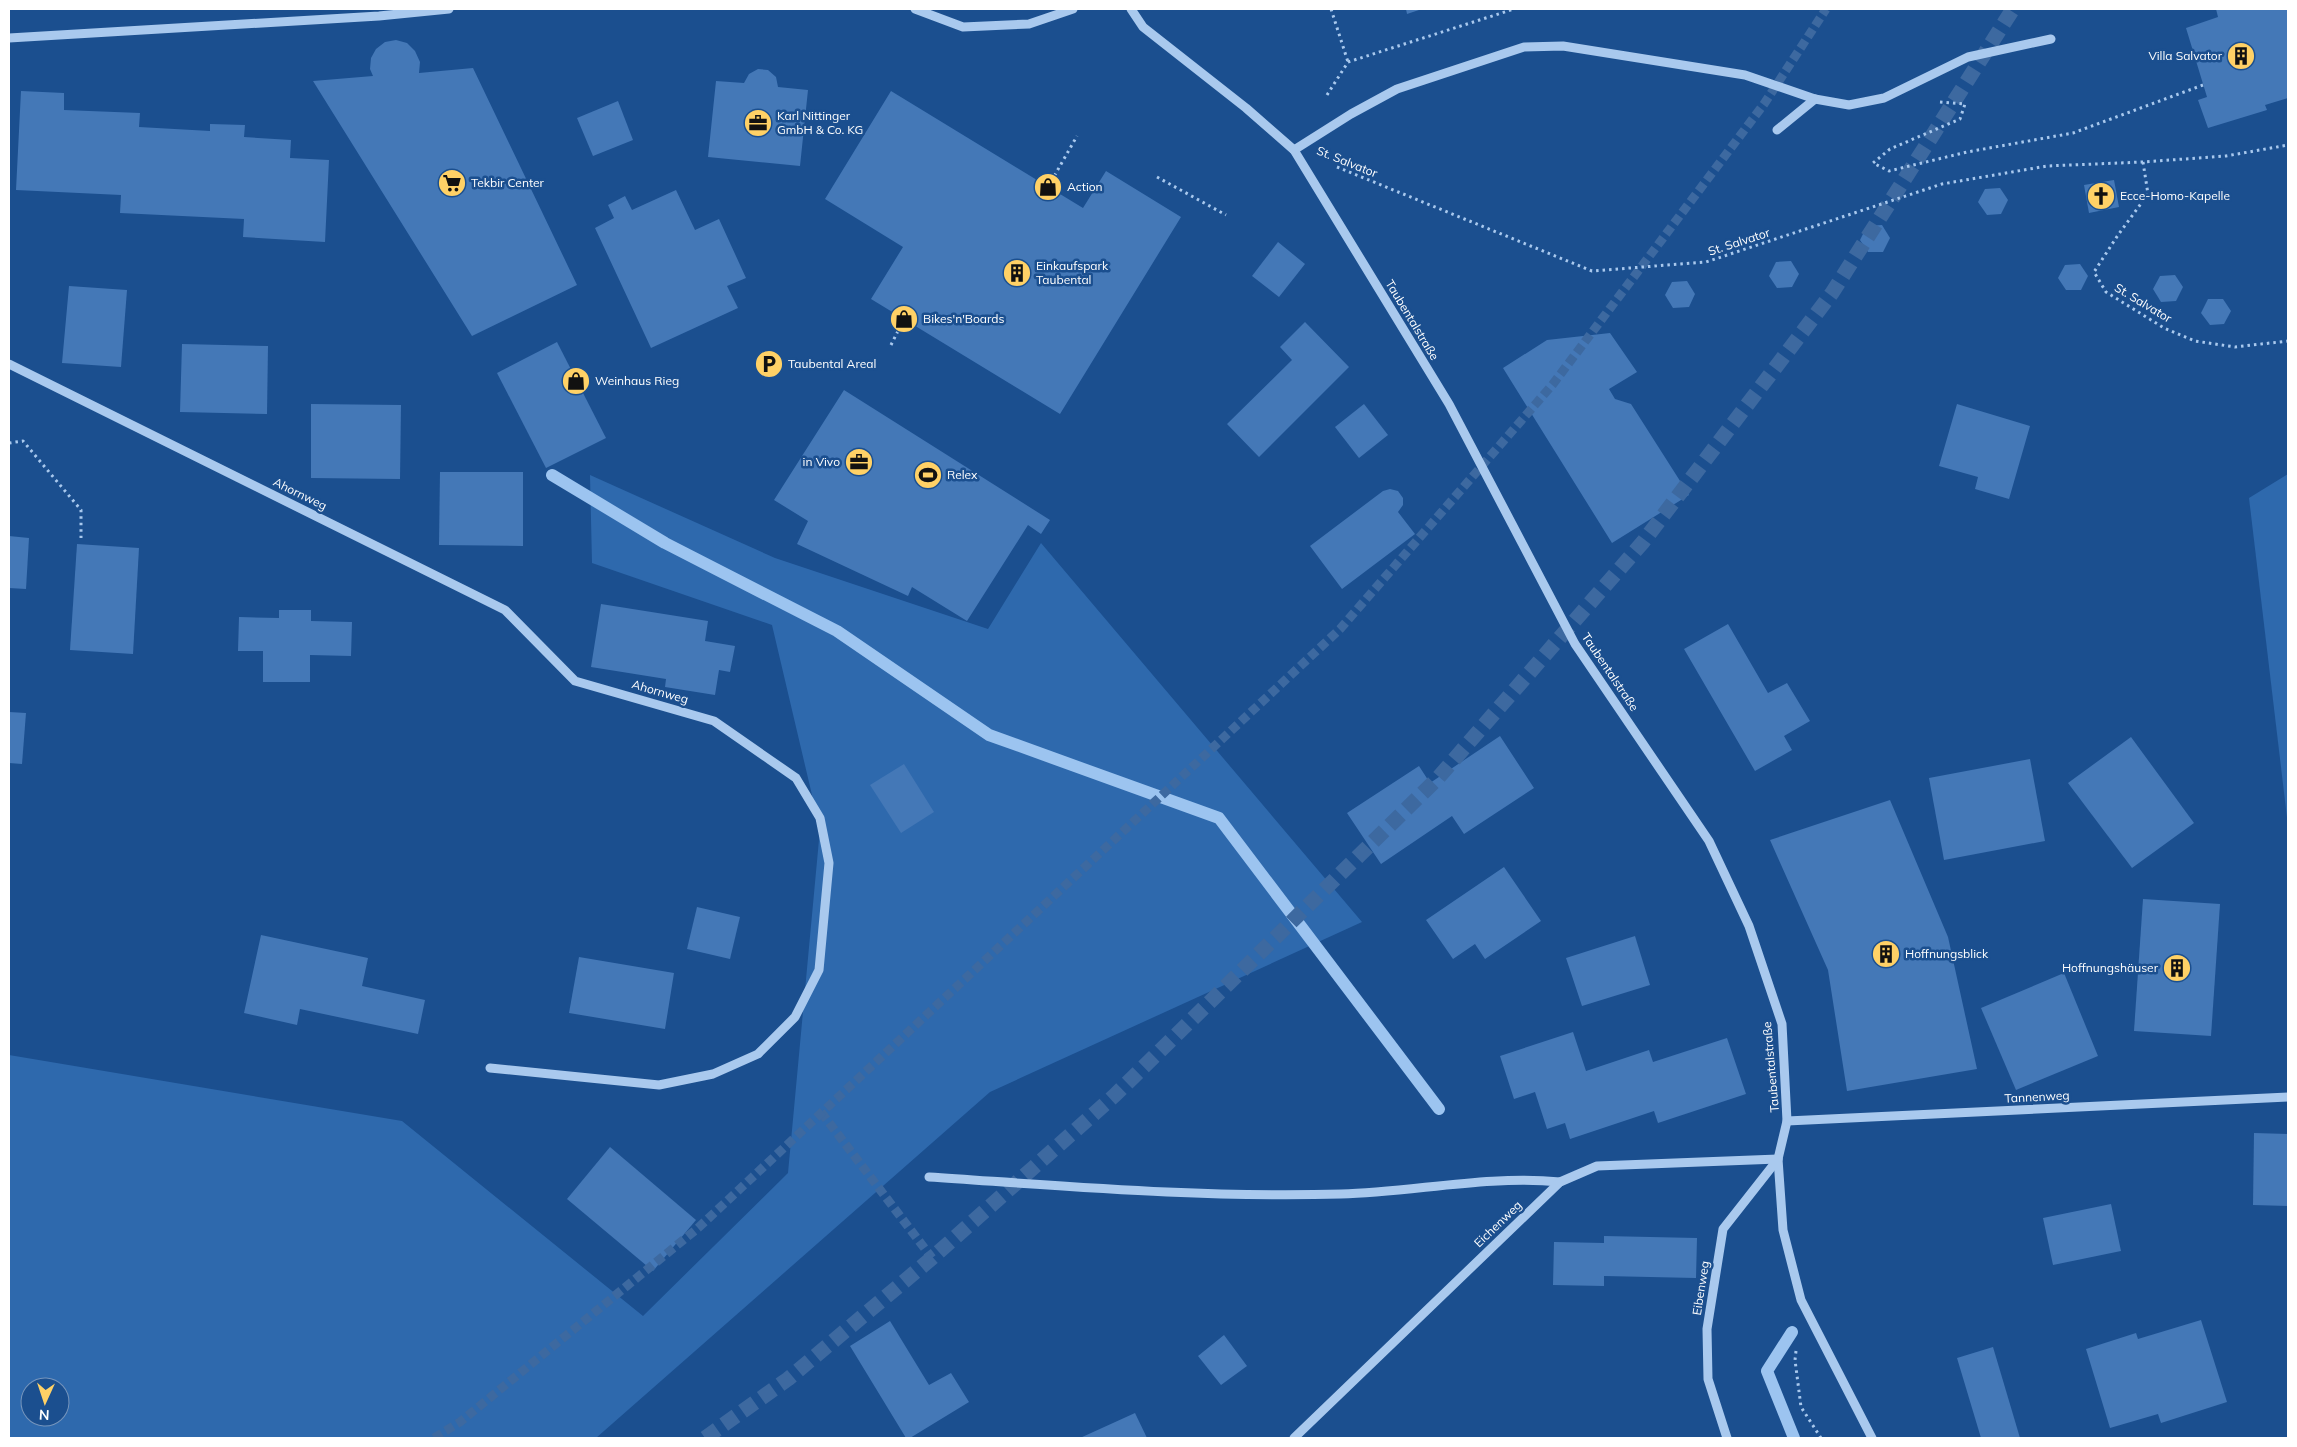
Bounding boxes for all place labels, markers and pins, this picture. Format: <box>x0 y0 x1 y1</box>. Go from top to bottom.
building icon: Villa Salvator <box>2226 41 2256 71</box>
place label: Villa Salvator <box>2148 48 2223 63</box>
office icon: Karl Nittinger GmbH & Co. KG <box>743 108 773 138</box>
place label: Karl Nittinger GmbH & Co. KG <box>777 108 863 137</box>
supermarket icon: Tekbir Center <box>437 168 467 198</box>
shop icon: Action <box>1033 172 1063 202</box>
place label: Tekbir Center <box>471 175 545 190</box>
place label: Action <box>1067 179 1103 194</box>
church icon: Ecce-Homo-Kapelle <box>2086 181 2116 211</box>
place label: Ecce-Homo-Kapelle <box>2120 188 2230 203</box>
building icon: Einkaufspark Taubental <box>1002 258 1032 288</box>
place label: Einkaufspark Taubental <box>1036 258 1109 287</box>
shop icon: Bikes'n'Boards <box>889 304 919 334</box>
place label: Bikes'n'Boards <box>923 311 1005 326</box>
parking icon: Taubental Areal <box>754 349 784 379</box>
place label: Taubental Areal <box>788 356 876 371</box>
shop icon: Weinhaus Rieg <box>561 366 591 396</box>
place label: Weinhaus Rieg <box>595 373 679 388</box>
office icon: in Vivo <box>844 447 874 477</box>
place label: in Vivo <box>803 454 840 469</box>
sports icon: Relex <box>913 460 943 490</box>
place label: Relex <box>947 467 978 482</box>
building icon: Hoffnungsblick <box>1871 939 1901 969</box>
place label: Hoffnungsblick <box>1905 946 1989 961</box>
building icon: Hoffnungshäuser <box>2162 953 2192 983</box>
place label: Hoffnungshäuser <box>2062 960 2159 975</box>

